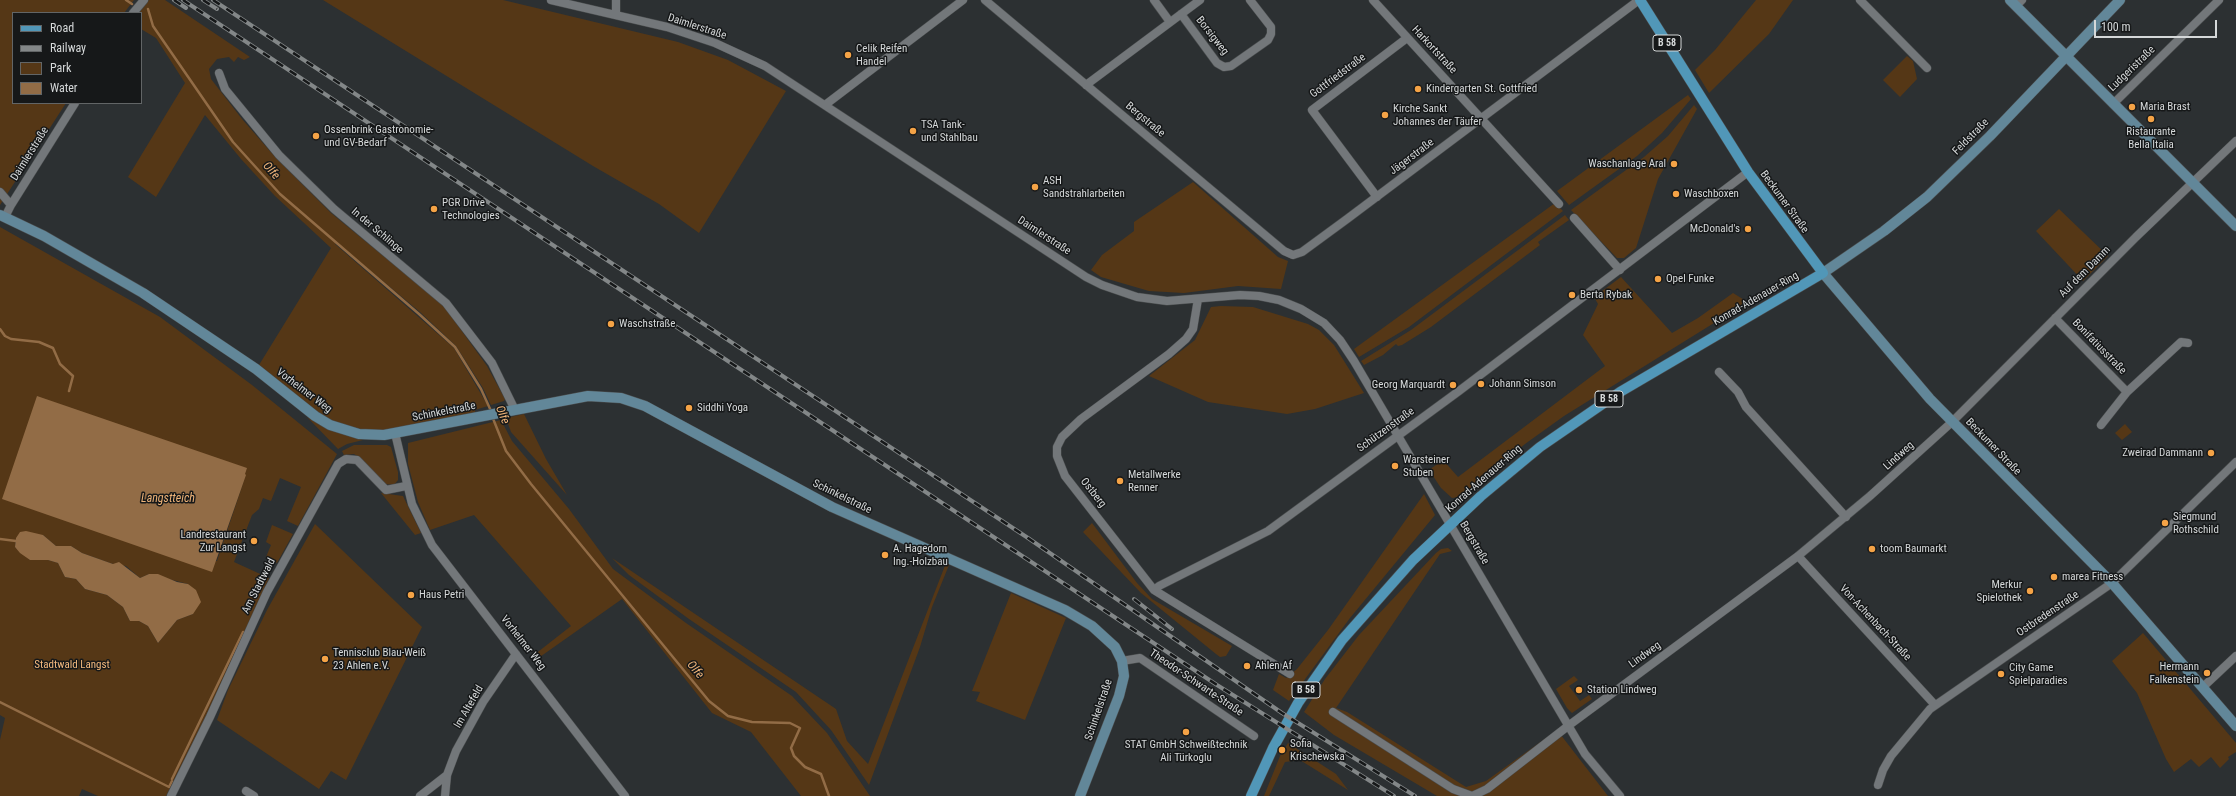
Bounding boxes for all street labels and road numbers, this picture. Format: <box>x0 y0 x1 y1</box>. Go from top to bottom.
street label: Daimlerstraße <box>666 11 728 43</box>
street label: Borsigweg <box>1193 14 1231 58</box>
street label: Harkortstraße <box>1409 23 1459 77</box>
road number: B 58 <box>1653 35 1681 51</box>
street label: Ludgeristraße <box>2106 43 2158 95</box>
street label: Gottfriedstraße <box>1308 51 1368 101</box>
street label: Bergstraße <box>1123 100 1167 140</box>
street label: Feldstraße <box>1950 116 1992 158</box>
street label: Daimlerstraße <box>8 125 52 183</box>
street label: Jägerstraße <box>1387 136 1437 178</box>
street label: Beckumer Straße <box>1757 168 1811 236</box>
street label: In der Schlinge <box>348 205 406 257</box>
street label: Daimlerstraße <box>1015 214 1073 258</box>
street label: Auf dem Damm <box>2057 244 2113 300</box>
street label: Konrad-Adenauer-Ring <box>1711 269 1801 329</box>
street label: Bonifatiusstraße <box>2069 317 2129 377</box>
street label: Vorhelmer Weg <box>274 366 334 416</box>
road number: B 58 <box>1595 391 1623 407</box>
street label: Schinkelstraße <box>411 399 477 425</box>
street label: Schützenstraße <box>1355 405 1417 455</box>
street label: Beckumer Straße <box>1963 416 2023 478</box>
street label: Lindweg <box>1881 439 1917 473</box>
street label: Konrad-Adenauer-Ring <box>1443 442 1525 516</box>
street label: Ostberg <box>1077 475 1109 511</box>
street label: Schinkelstraße <box>810 477 874 517</box>
street label: Bergstraße <box>1456 519 1492 567</box>
street label: Am Stadtwald <box>239 556 279 616</box>
street label: Von-Achenbach-Straße <box>1836 582 1914 664</box>
street label: Ostbredenstraße <box>2014 588 2082 640</box>
street label: Vorhelmer Weg <box>498 613 548 673</box>
street label: Lindweg <box>1626 639 1664 671</box>
street label: Theodor-Schwarte-Straße <box>1147 647 1245 719</box>
street label: Schinkelstraße <box>1082 678 1116 742</box>
road number: B 58 <box>1292 682 1320 698</box>
street label: Im Altefeld <box>451 683 487 731</box>

